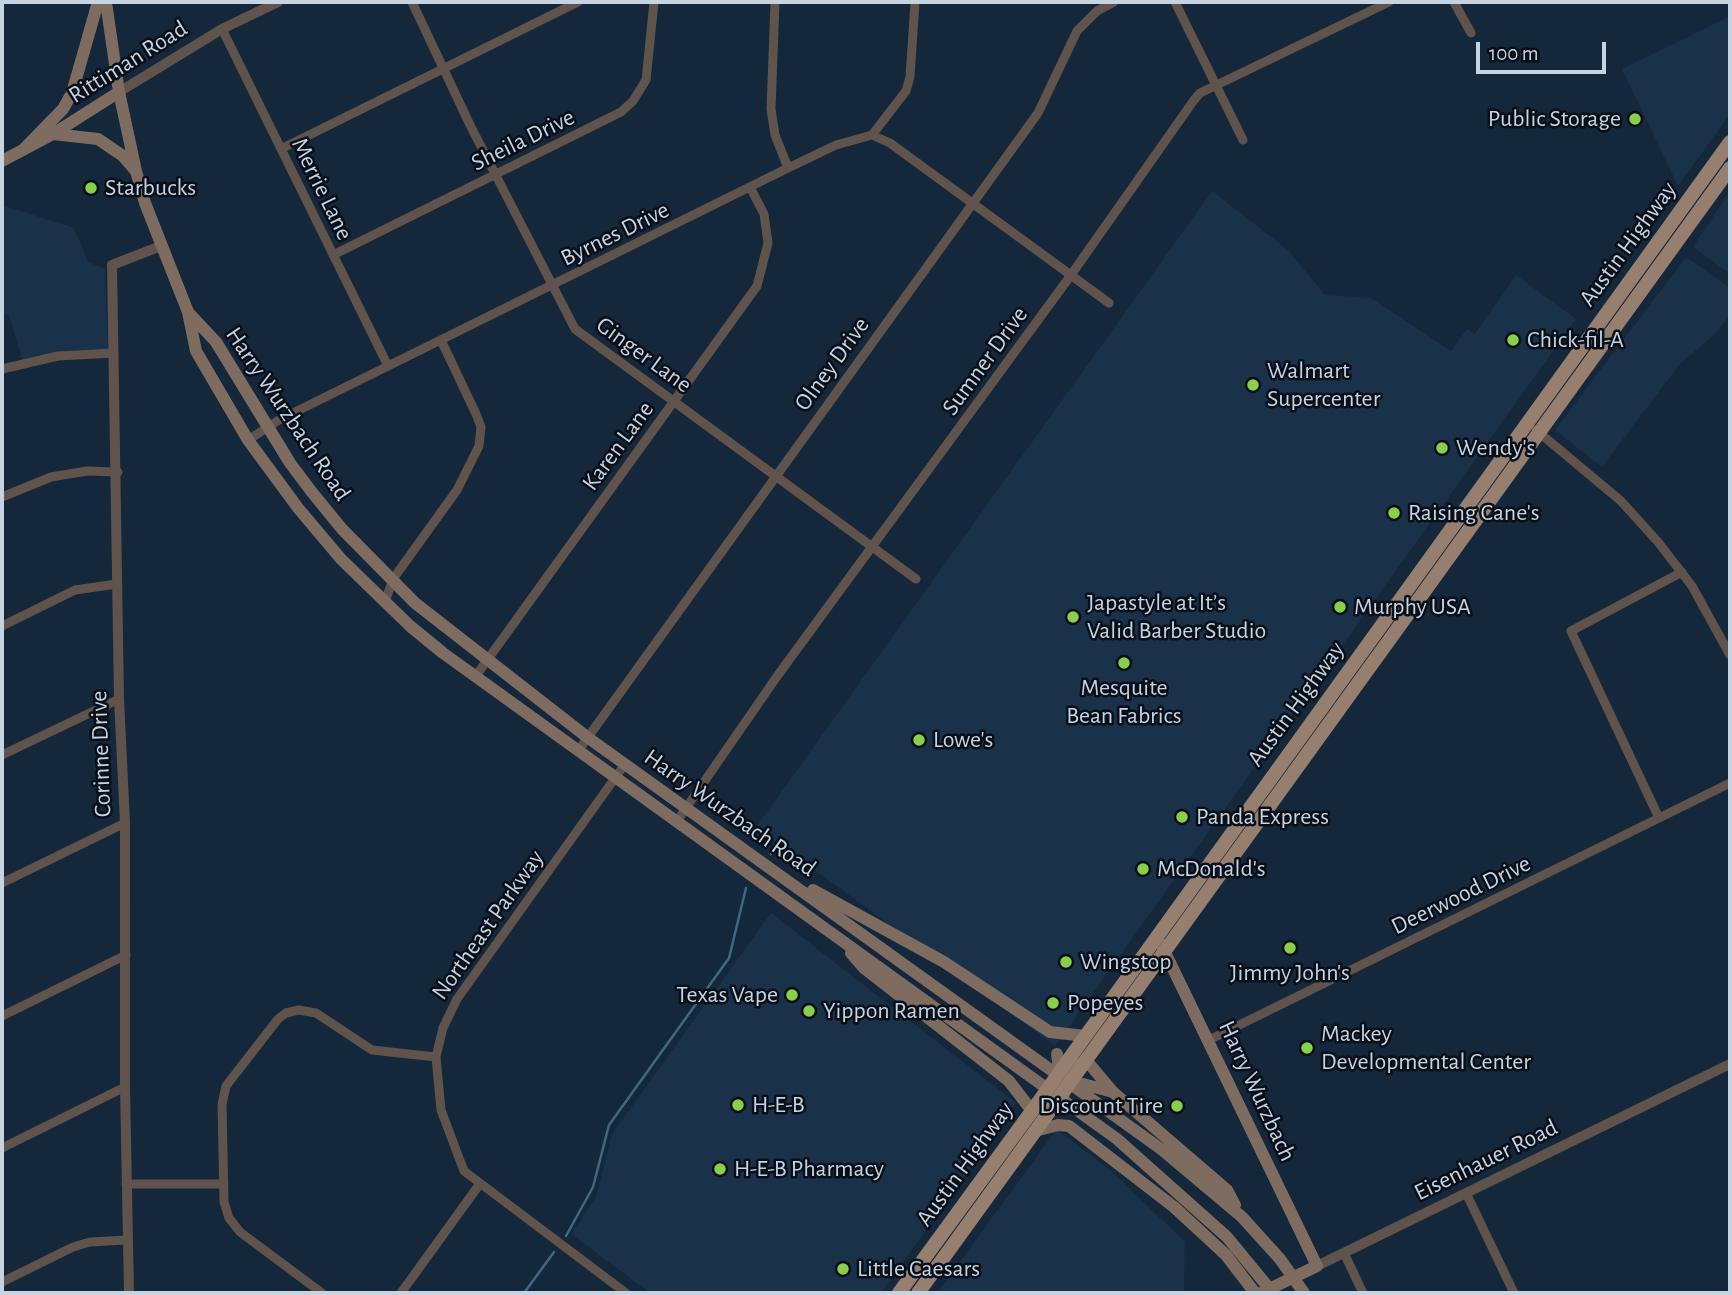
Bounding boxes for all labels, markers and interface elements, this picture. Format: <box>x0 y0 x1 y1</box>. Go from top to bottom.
street label: Rittiman Road <box>63 14 193 110</box>
scale bar <box>1480 28 1610 72</box>
text: 100 m <box>1489 43 1539 64</box>
street label: Sheila Drive <box>467 103 579 177</box>
place label: Public Storage <box>1488 105 1621 133</box>
marker: Public Storage <box>1627 111 1643 127</box>
street label: Merrie Lane <box>285 133 359 245</box>
place label: Starbucks <box>105 174 196 202</box>
street label: Austin Highway <box>1573 176 1683 312</box>
marker: Starbucks <box>83 180 99 196</box>
street label: Byrnes Drive <box>556 195 674 273</box>
street label: Sumner Drive <box>936 301 1034 421</box>
street label: Ginger Lane <box>590 311 698 399</box>
street label: Olney Drive <box>788 312 876 416</box>
street label: Harry Wurzbach Road <box>219 322 357 506</box>
place label: Chick-fil-A <box>1527 326 1624 354</box>
marker: Chick-fil-A <box>1505 332 1521 348</box>
place label: Walmart Supercenter <box>1267 357 1380 413</box>
marker: Walmart Supercenter <box>1245 377 1261 393</box>
street label: Karen Lane <box>576 396 660 496</box>
place label: Wendy's <box>1456 434 1535 462</box>
marker: Wendy's <box>1434 440 1450 456</box>
place label: Raising Cane's <box>1408 499 1540 527</box>
marker: Raising Cane's <box>1386 505 1402 521</box>
place label: Japastyle at It’s Valid Barber Studio <box>1087 589 1266 645</box>
place label: Murphy USA <box>1354 593 1471 621</box>
marker: Murphy USA <box>1332 599 1348 615</box>
marker: Japastyle at It’s Valid Barber Studio <box>1065 609 1081 625</box>
street label: Austin Highway <box>1241 636 1351 772</box>
marker: Mesquite Bean Fabrics <box>1116 655 1132 671</box>
place label: Mesquite Bean Fabrics <box>1066 674 1182 730</box>
street label: Corinne Drive <box>84 690 118 818</box>
place label: Lowe's <box>933 726 993 754</box>
marker: Lowe's <box>911 732 927 748</box>
street label: Harry Wurzbach Road <box>638 743 822 883</box>
place label: Panda Express <box>1196 803 1329 831</box>
marker: Panda Express <box>1174 809 1190 825</box>
street label: Northeast Parkway <box>426 845 550 1005</box>
street label: Deerwood Drive <box>1387 849 1535 941</box>
place label: McDonald's <box>1157 855 1266 883</box>
marker: McDonald's <box>1135 861 1151 877</box>
marker: Jimmy John's <box>1282 940 1298 956</box>
place label: Wingstop <box>1080 948 1172 976</box>
marker: Wingstop <box>1058 954 1074 970</box>
place label: Jimmy John's <box>1230 959 1350 987</box>
place label: Texas Vape <box>676 981 778 1009</box>
marker: Texas Vape <box>784 987 800 1003</box>
place label: Popeyes <box>1067 989 1143 1017</box>
marker: Popeyes <box>1045 995 1061 1011</box>
place label: Yippon Ramen <box>823 997 960 1025</box>
marker: Yippon Ramen <box>801 1003 817 1019</box>
street label: Harry Wurzbach <box>1212 1016 1302 1166</box>
place label: Mackey Developmental Center <box>1321 1020 1531 1076</box>
marker: Mackey Developmental Center <box>1299 1040 1315 1056</box>
place label: H-E-B <box>752 1091 805 1119</box>
place label: Discount Tire <box>1039 1092 1163 1120</box>
street label: Austin Highway <box>910 1096 1020 1232</box>
marker: H-E-B <box>730 1097 746 1113</box>
marker: Discount Tire <box>1169 1098 1185 1114</box>
street label: Eisenhauer Road <box>1410 1113 1562 1207</box>
place label: H-E-B Pharmacy <box>734 1155 884 1183</box>
marker: H-E-B Pharmacy <box>712 1161 728 1177</box>
place label: Little Caesars <box>857 1255 980 1283</box>
marker: Little Caesars <box>835 1261 851 1277</box>

